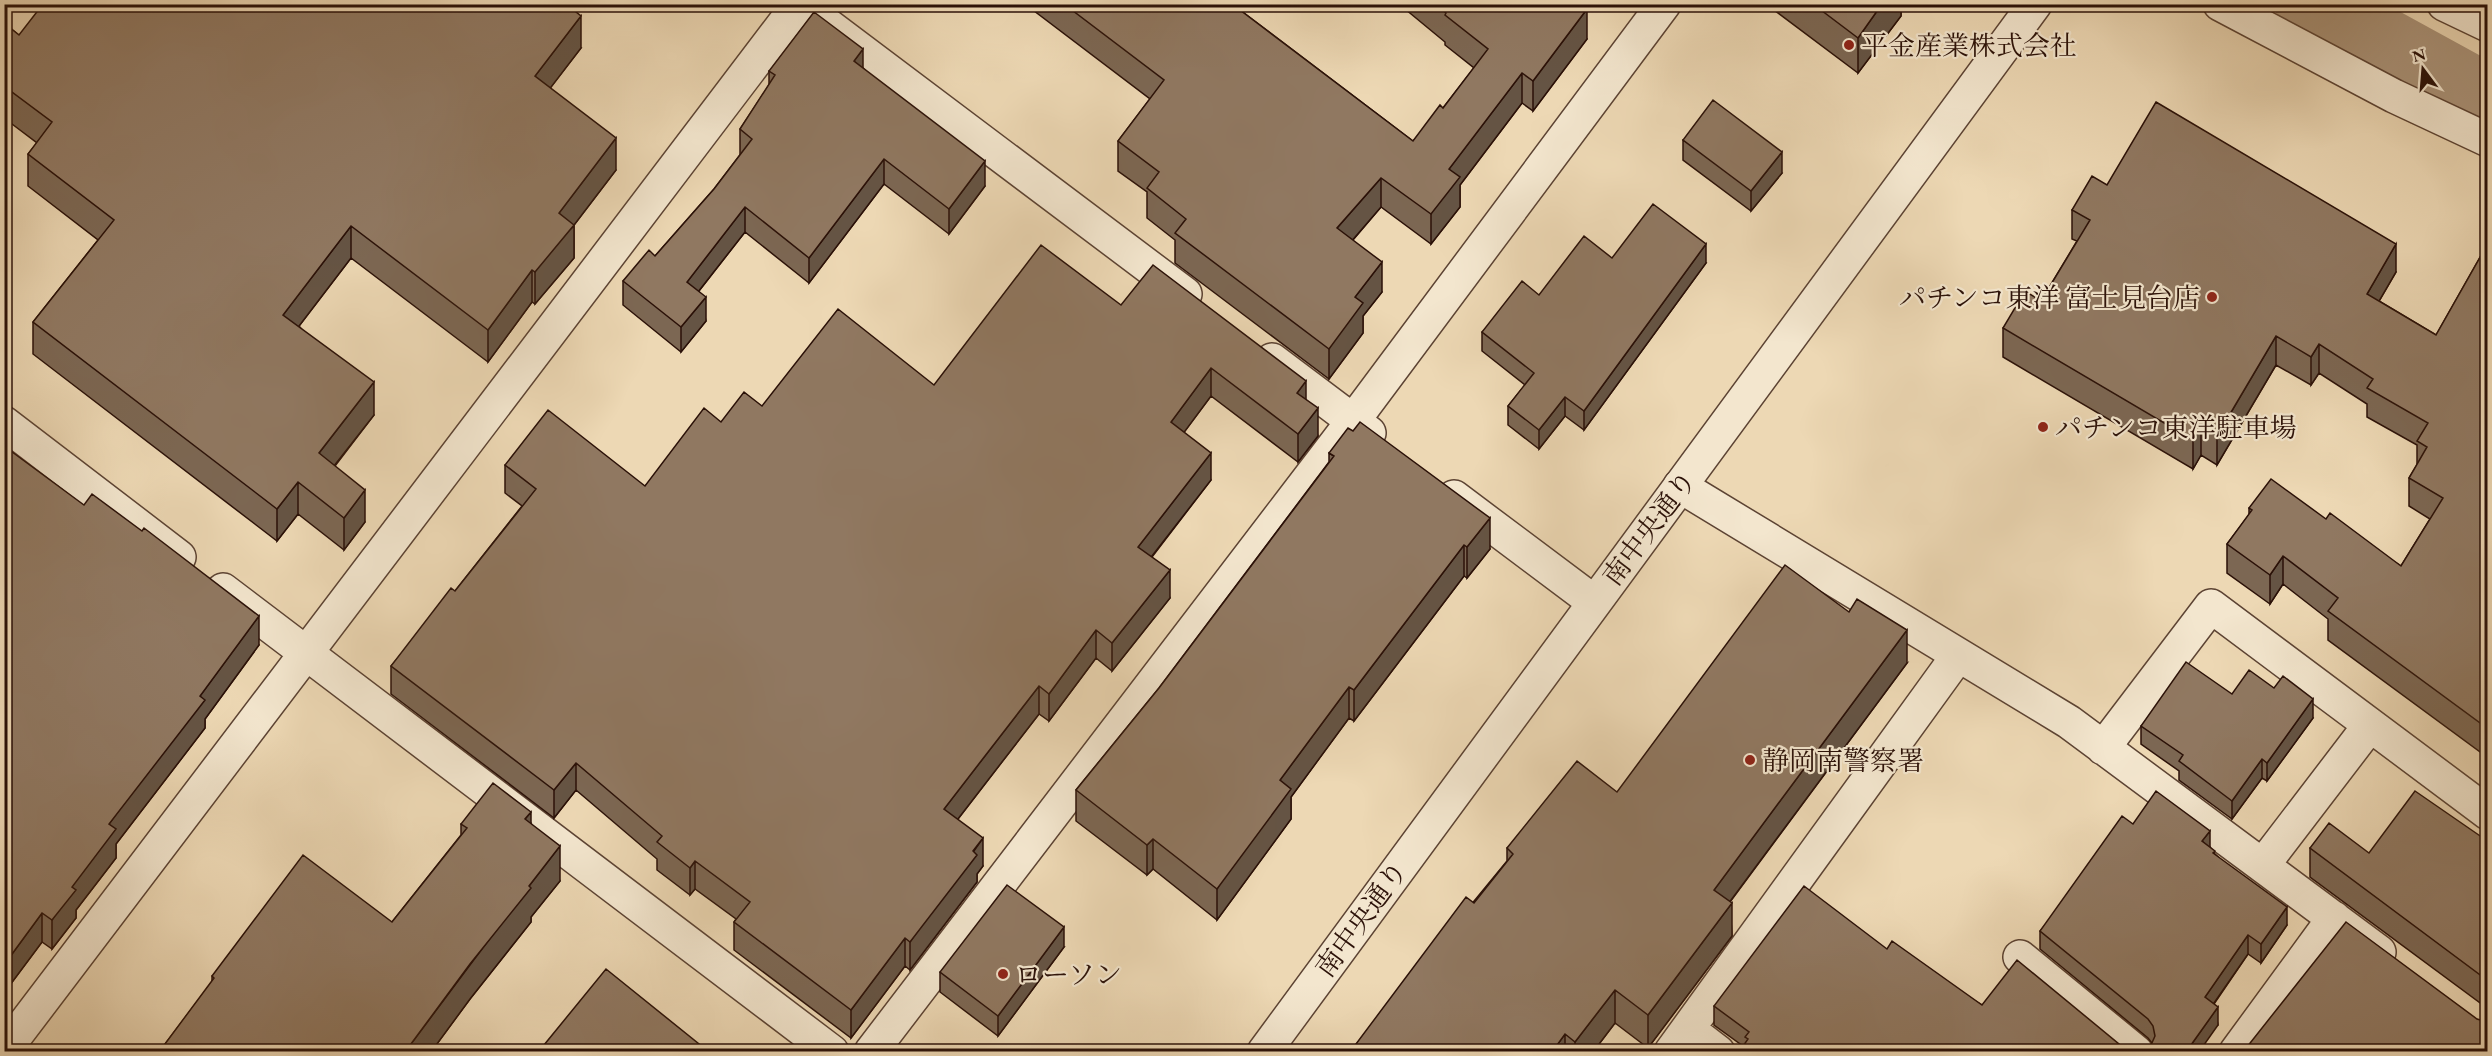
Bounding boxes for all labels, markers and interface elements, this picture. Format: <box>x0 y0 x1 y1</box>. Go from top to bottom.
place label: 平金産業株式会社 <box>1861 28 2077 63</box>
marker: 平金産業株式会社 <box>1842 38 1856 52</box>
north arrow <box>2393 39 2453 99</box>
text: N <box>2410 43 2428 67</box>
place label: パチンコ東洋 富士見台店 <box>1899 280 2200 315</box>
marker: パチンコ東洋 富士見台店 <box>2205 290 2219 304</box>
place label: パチンコ東洋駐車場 <box>2055 410 2297 445</box>
marker: パチンコ東洋駐車場 <box>2036 420 2050 434</box>
street label: 南中央通り <box>1594 464 1704 592</box>
place label: 静岡南警察署 <box>1762 743 1924 778</box>
marker: 静岡南警察署 <box>1743 753 1757 767</box>
street label: 南中央通り <box>1307 854 1415 984</box>
place label: ローソン <box>1015 957 1122 992</box>
marker: ローソン <box>996 967 1010 981</box>

